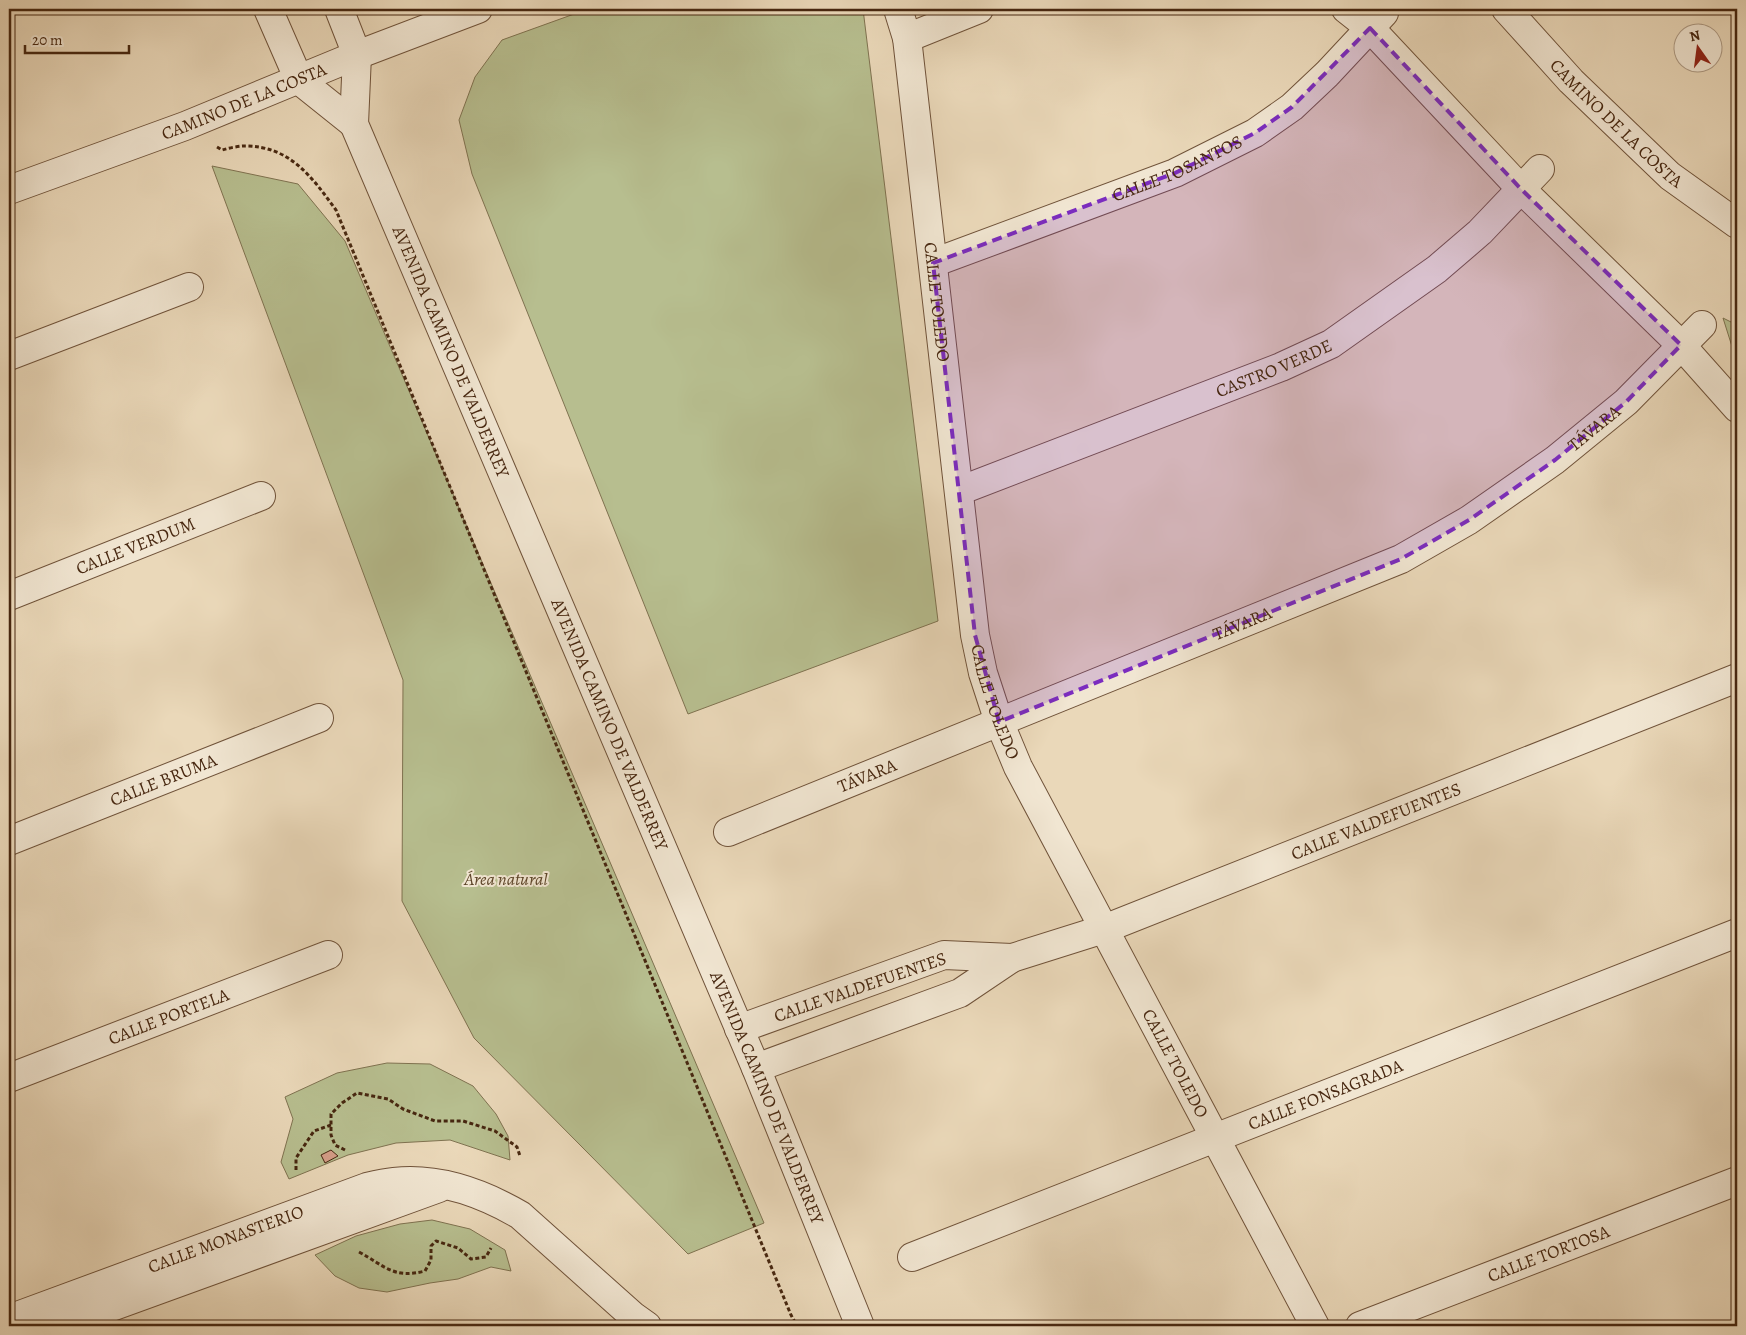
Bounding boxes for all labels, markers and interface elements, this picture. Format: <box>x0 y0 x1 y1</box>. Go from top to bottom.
scale bar <box>25 22 129 54</box>
north arrow <box>1674 22 1724 72</box>
text: N <box>1688 25 1702 46</box>
text: 20 m <box>32 30 63 50</box>
street label: CAMINO DE LA COSTA <box>1545 54 1688 194</box>
street label: CAMINO DE LA COSTA <box>158 57 330 146</box>
street label: CALLE TOSANTOS <box>1109 129 1246 207</box>
street label: AVENIDA CAMINO DE VALDERREY <box>386 221 516 483</box>
street label: CALLE TOLEDO <box>918 241 956 363</box>
street label: CASTRO VERDE <box>1212 333 1336 403</box>
street label: TÁVARA <box>1563 399 1626 457</box>
street label: CALLE VERDUM <box>72 511 199 580</box>
street label: AVENIDA CAMINO DE VALDERREY <box>545 594 674 855</box>
street label: TÁVARA <box>1209 601 1276 646</box>
street label: CALLE TOLEDO <box>965 642 1025 763</box>
street label: CALLE BRUMA <box>106 748 221 812</box>
street label: TÁVARA <box>834 753 900 798</box>
street label: CALLE VALDEFUENTES <box>1287 777 1465 866</box>
park label: Área natural <box>463 867 548 891</box>
street label: CALLE VALDEFUENTES <box>771 946 949 1028</box>
street label: AVENIDA CAMINO DE VALDERREY <box>704 966 830 1229</box>
street label: CALLE PORTELA <box>105 982 233 1051</box>
street label: CALLE TOLEDO <box>1137 1005 1214 1122</box>
street label: CALLE FONSAGRADA <box>1244 1053 1407 1136</box>
street label: CALLE MONASTERIO <box>144 1199 307 1279</box>
street label: CALLE TORTOSA <box>1484 1219 1613 1288</box>

